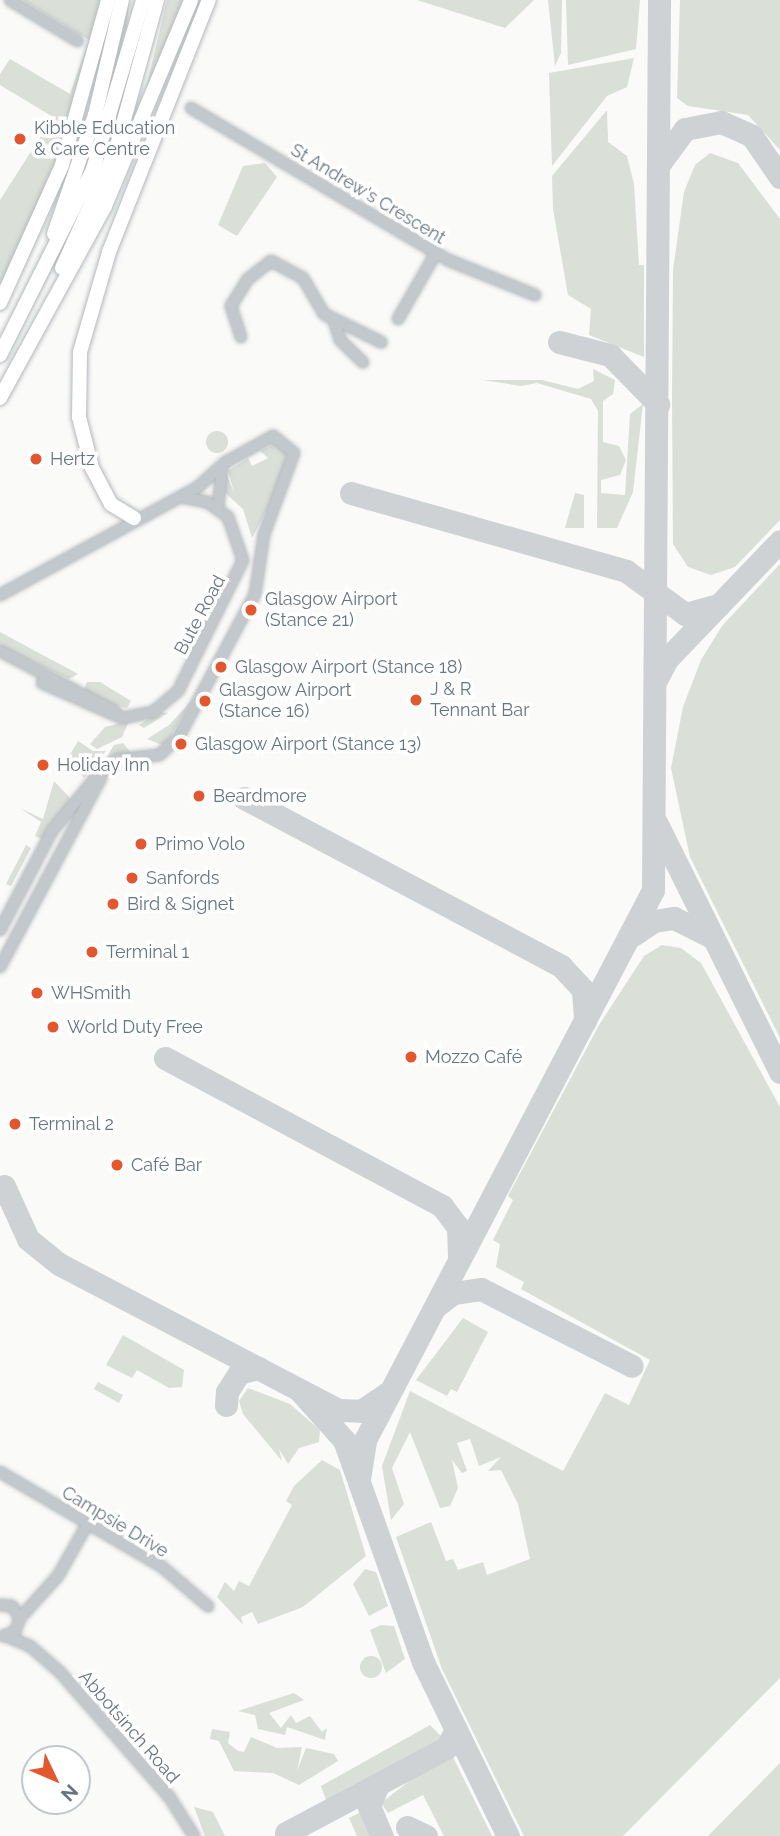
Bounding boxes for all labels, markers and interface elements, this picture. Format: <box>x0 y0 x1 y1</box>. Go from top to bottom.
place label: Kibble Education & Care Centre <box>34 118 175 160</box>
marker: Kibble Education & Care Centre <box>12 131 28 147</box>
street label: St Andrew's Crescent <box>286 139 450 249</box>
place label: Hertz <box>50 448 95 470</box>
marker: Hertz <box>28 451 44 467</box>
street label: Bute Road <box>170 572 230 658</box>
place label: Glasgow Airport (Stance 21) <box>265 589 399 632</box>
marker: Glasgow Airport (Stance 21) <box>243 602 259 618</box>
place label: Glasgow Airport (Stance 18) <box>235 656 463 678</box>
marker: Glasgow Airport (Stance 18) <box>213 659 229 675</box>
place label: J & R Tennant Bar <box>430 679 529 722</box>
place label: Glasgow Airport (Stance 16) <box>219 680 353 722</box>
marker: J & R Tennant Bar <box>408 692 424 708</box>
marker: Glasgow Airport (Stance 16) <box>197 693 213 709</box>
place label: Glasgow Airport (Stance 13) <box>195 733 422 755</box>
marker: Glasgow Airport (Stance 13) <box>173 736 189 752</box>
place label: Holiday Inn <box>57 754 150 776</box>
marker: Holiday Inn <box>35 757 51 773</box>
place label: Beardmore <box>213 785 306 807</box>
marker: Beardmore <box>191 788 207 804</box>
place label: Primo Volo <box>155 833 246 855</box>
marker: Primo Volo <box>133 836 149 852</box>
place label: Sanfords <box>146 867 219 889</box>
marker: Sanfords <box>124 870 140 886</box>
place label: Bird & Signet <box>127 893 234 915</box>
marker: Bird & Signet <box>105 896 121 912</box>
place label: Terminal 1 <box>106 941 190 963</box>
marker: Terminal 1 <box>84 944 100 960</box>
place label: WHSmith <box>51 982 131 1004</box>
marker: WHSmith <box>29 985 45 1001</box>
place label: World Duty Free <box>67 1016 203 1038</box>
marker: World Duty Free <box>45 1019 61 1035</box>
place label: Mozzo Café <box>425 1046 522 1068</box>
marker: Mozzo Café <box>403 1049 419 1065</box>
place label: Terminal 2 <box>29 1113 114 1135</box>
marker: Terminal 2 <box>7 1116 23 1132</box>
place label: Café Bar <box>131 1154 202 1176</box>
marker: Café Bar <box>109 1157 125 1173</box>
street label: Campsie Drive <box>58 1482 172 1562</box>
street label: Abbotsinch Road <box>74 1666 184 1788</box>
north arrow <box>21 1745 91 1815</box>
text: N <box>57 1780 83 1806</box>

